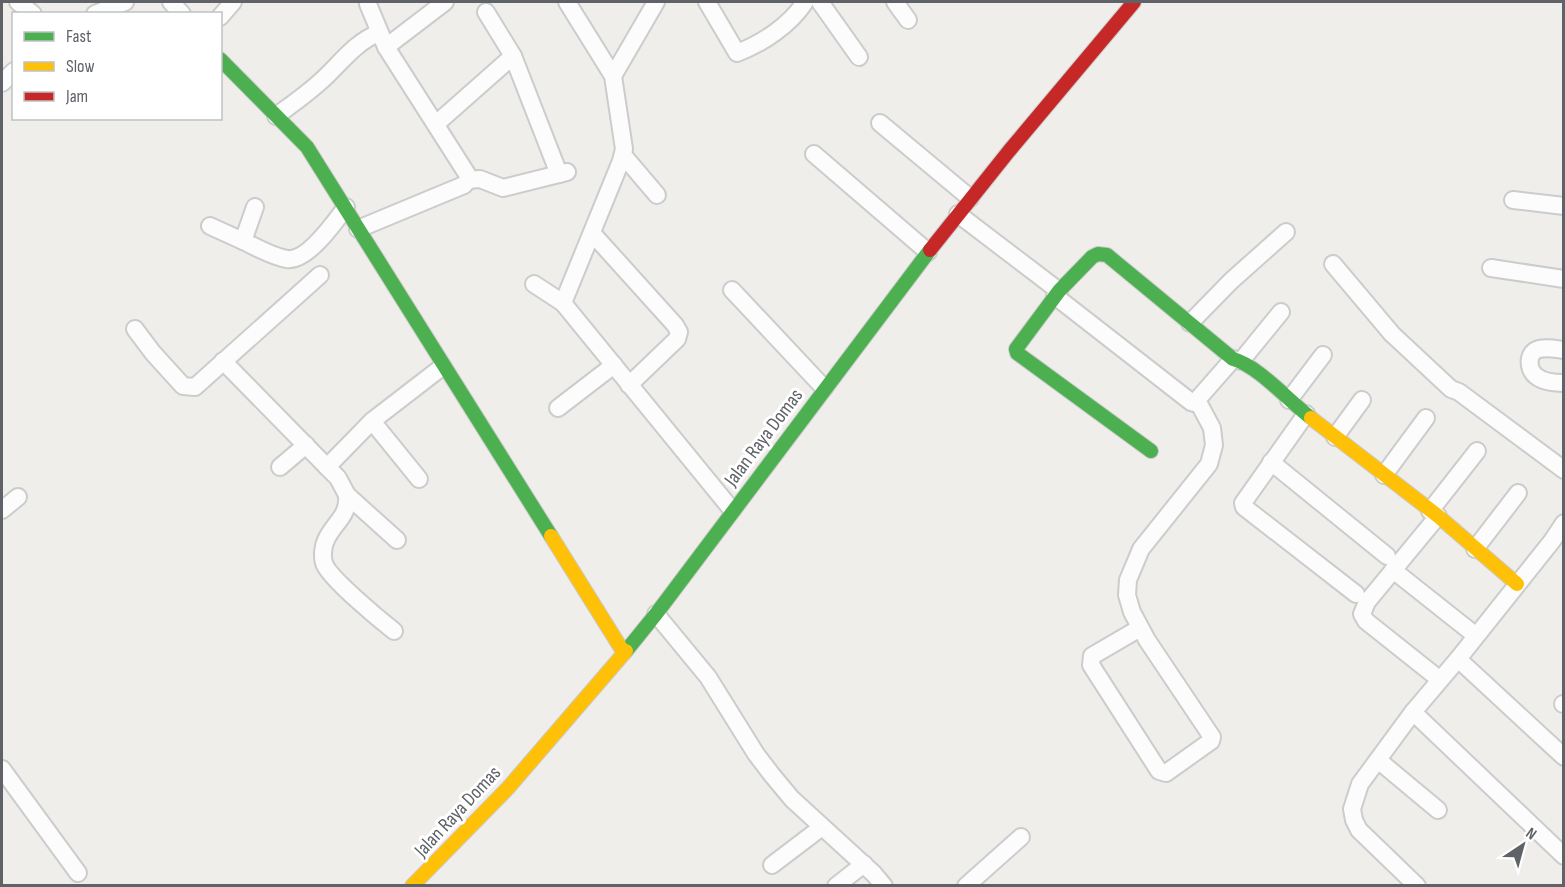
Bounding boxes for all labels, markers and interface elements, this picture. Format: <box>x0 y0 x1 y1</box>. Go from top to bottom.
legend <box>12 12 222 120</box>
text: Fast <box>66 26 92 47</box>
text: Slow <box>66 56 95 77</box>
text: Jam <box>65 86 88 107</box>
street label: Jalan Raya Domas <box>719 384 808 492</box>
street label: Jalan Raya Domas <box>409 761 506 863</box>
north arrow <box>1493 815 1553 875</box>
text: N <box>1522 824 1540 844</box>

